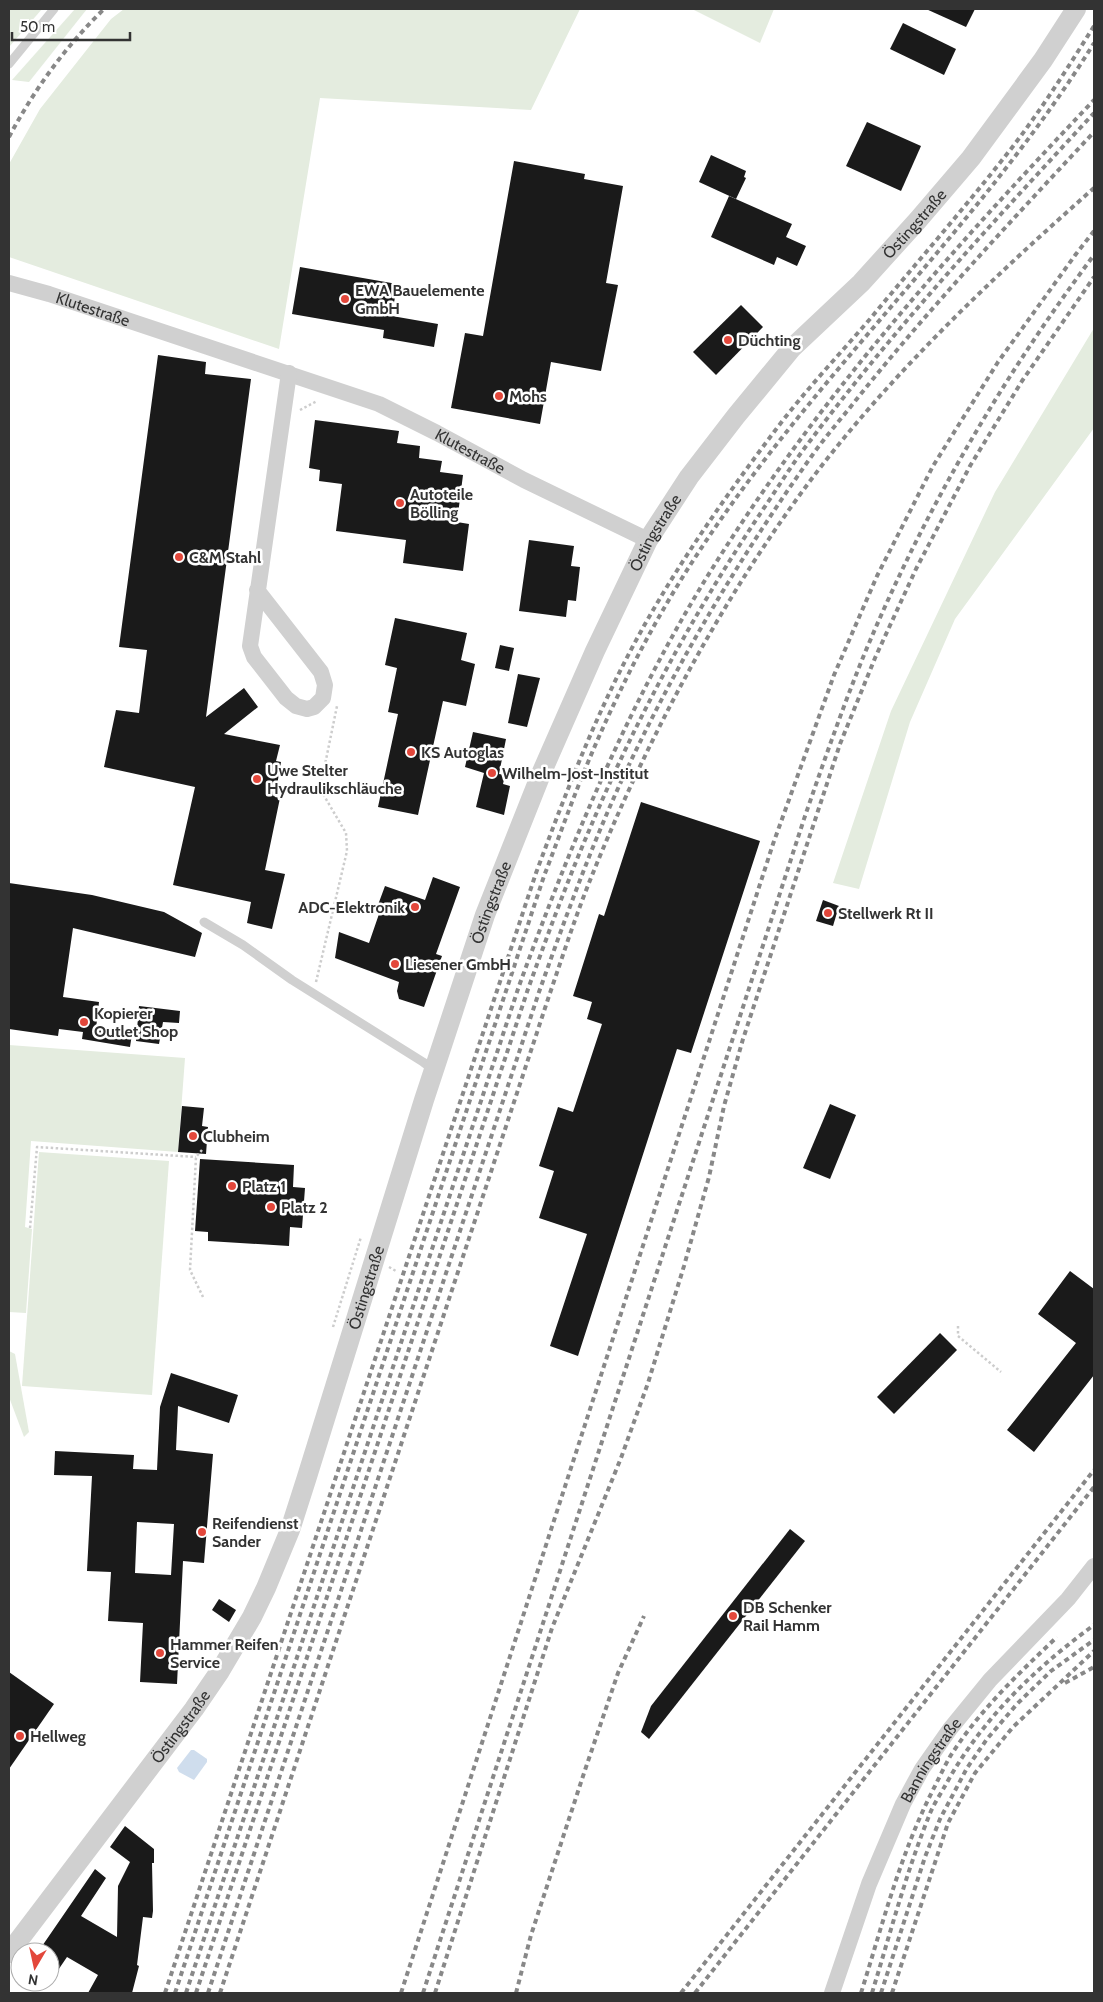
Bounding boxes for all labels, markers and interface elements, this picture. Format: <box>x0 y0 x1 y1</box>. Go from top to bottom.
scale bar <box>12 10 130 42</box>
text: 50 m <box>20 18 55 36</box>
street label: Östingstraße <box>878 185 950 262</box>
place label: EWA Bauelemente GmbH <box>355 281 485 318</box>
street label: Klutestraße <box>54 288 133 330</box>
marker: EWA Bauelemente GmbH <box>339 293 351 305</box>
place label: Düchting <box>738 331 800 350</box>
marker: Düchting <box>722 334 734 346</box>
place label: Mohs <box>509 387 547 406</box>
marker: Mohs <box>493 390 505 402</box>
street label: Klutestraße <box>432 424 509 478</box>
place label: Autoteile Bölling <box>410 485 473 522</box>
street label: Östingstraße <box>625 490 685 574</box>
marker: Autoteile Bölling <box>394 497 406 509</box>
place label: C&M Stahl <box>189 548 261 567</box>
marker: C&M Stahl <box>173 551 185 563</box>
place label: KS Autoglas <box>421 743 504 762</box>
marker: KS Autoglas <box>405 746 417 758</box>
place label: Uwe Stelter Hydraulikschläuche <box>267 761 402 798</box>
place label: Wilhelm-Jost-Institut <box>502 764 649 783</box>
marker: Wilhelm-Jost-Institut <box>486 767 498 779</box>
marker: Uwe Stelter Hydraulikschläuche <box>251 773 263 785</box>
street label: Östingstraße <box>467 858 515 946</box>
place label: ADC-Elektronik <box>298 898 405 917</box>
marker: ADC-Elektronik <box>409 901 421 913</box>
place label: Stellwerk Rt II <box>838 904 934 923</box>
marker: Stellwerk Rt II <box>822 907 834 919</box>
place label: Liesener GmbH <box>405 955 511 974</box>
marker: Liesener GmbH <box>389 958 401 970</box>
place label: Kopierer Outlet Shop <box>94 1004 178 1041</box>
marker: Kopierer Outlet Shop <box>78 1016 90 1028</box>
place label: Clubheim <box>203 1127 270 1146</box>
marker: Clubheim <box>187 1130 199 1142</box>
place label: Platz 1 <box>242 1177 286 1196</box>
marker: Platz 1 <box>226 1180 238 1192</box>
place label: Platz 2 <box>281 1198 328 1217</box>
marker: Platz 2 <box>265 1201 277 1213</box>
street label: Östingstraße <box>344 1243 388 1332</box>
place label: Reifendienst Sander <box>212 1514 299 1551</box>
marker: Reifendienst Sander <box>196 1526 208 1538</box>
place label: DB Schenker Rail Hamm <box>743 1598 832 1635</box>
marker: DB Schenker Rail Hamm <box>727 1610 739 1622</box>
place label: Hammer Reifen Service <box>170 1635 279 1672</box>
marker: Hammer Reifen Service <box>154 1647 166 1659</box>
street label: Östingstraße <box>147 1686 214 1767</box>
street label: Banningstraße <box>896 1714 965 1806</box>
place label: Hellweg <box>30 1727 86 1746</box>
marker: Hellweg <box>14 1730 26 1742</box>
north arrow <box>10 1942 60 1992</box>
text: N <box>27 1970 39 1990</box>

